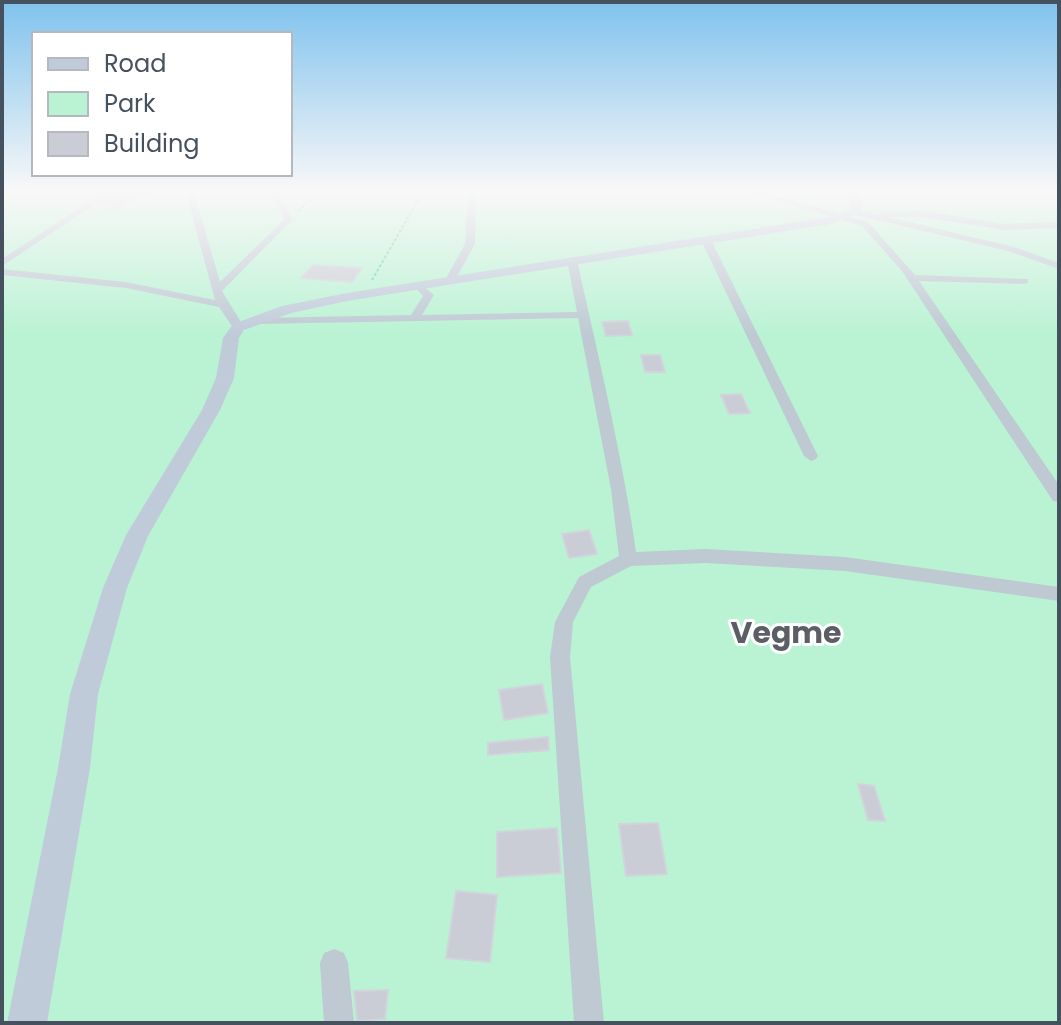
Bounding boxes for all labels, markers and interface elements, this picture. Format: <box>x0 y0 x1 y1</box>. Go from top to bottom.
legend <box>32 32 292 176</box>
text: Road <box>104 47 166 80</box>
text: Park <box>104 87 156 120</box>
text: Building <box>104 127 200 160</box>
district label: Vegme <box>731 611 842 654</box>

